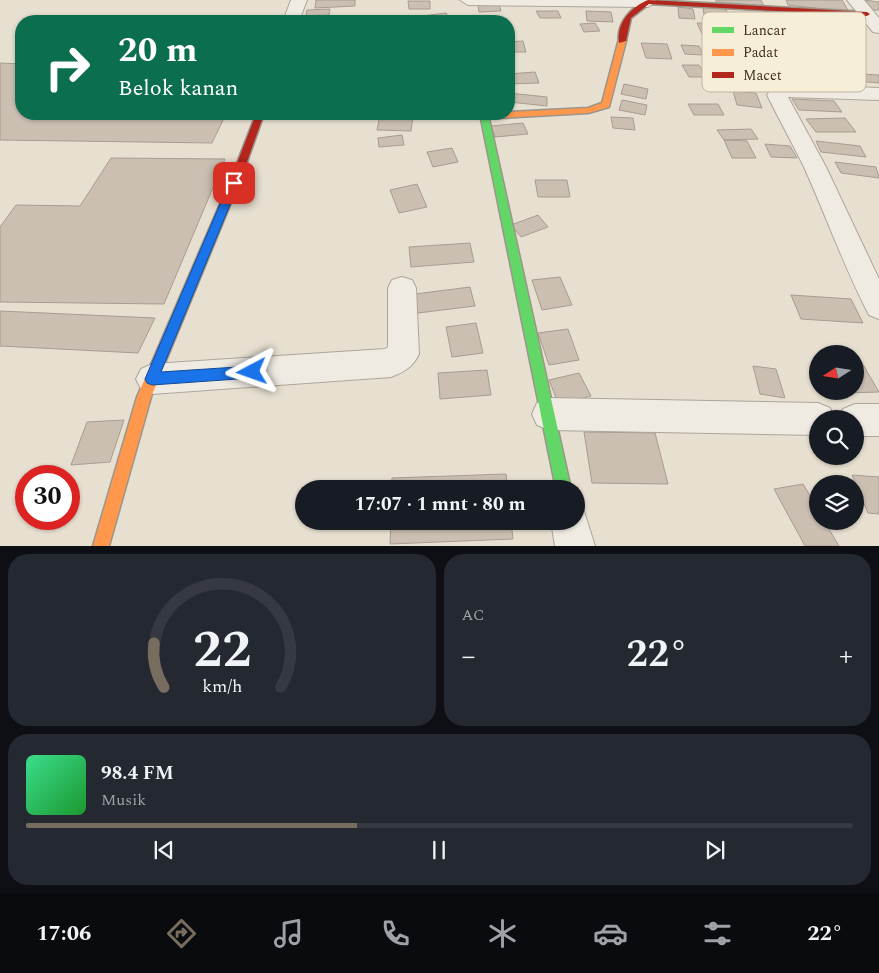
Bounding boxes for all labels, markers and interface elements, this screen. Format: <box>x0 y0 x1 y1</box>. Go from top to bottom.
legend <box>702 12 866 92</box>
text: Lancar <box>743 20 786 41</box>
text: 20 m <box>118 24 198 77</box>
icon: right <box>35 35 100 100</box>
text: Padat <box>743 42 778 63</box>
text: Macet <box>743 65 782 86</box>
text: Belok kanan <box>118 72 238 105</box>
pin <box>213 162 255 204</box>
icon: arrive <box>220 169 248 197</box>
position arrow <box>225 345 277 397</box>
north arrow <box>809 345 864 400</box>
map controls <box>809 345 864 530</box>
button: search <box>809 410 864 465</box>
speed limit sign: 30 <box>15 465 80 530</box>
button: layers <box>809 475 864 530</box>
text: 17:07 · 1 mnt · 80 m <box>354 490 526 519</box>
text: AC <box>462 603 485 627</box>
text: 22 <box>193 611 251 690</box>
text: 22° <box>626 626 688 684</box>
text: − <box>462 635 476 678</box>
text: + <box>839 635 853 678</box>
text: km/h <box>202 673 242 700</box>
text: 98.4 FM <box>101 759 174 788</box>
text: Musik <box>101 788 146 812</box>
icon: previous <box>150 836 178 864</box>
icon: pause <box>425 836 453 864</box>
icon: next <box>701 836 729 864</box>
icon: directions <box>164 916 199 951</box>
icon: music <box>271 916 306 951</box>
icon: phone <box>378 916 413 951</box>
icon: climate <box>485 916 520 951</box>
icon: car <box>593 916 628 951</box>
icon: filters <box>700 916 735 951</box>
text: 17:06 <box>36 917 91 950</box>
text: 22° <box>807 917 843 950</box>

